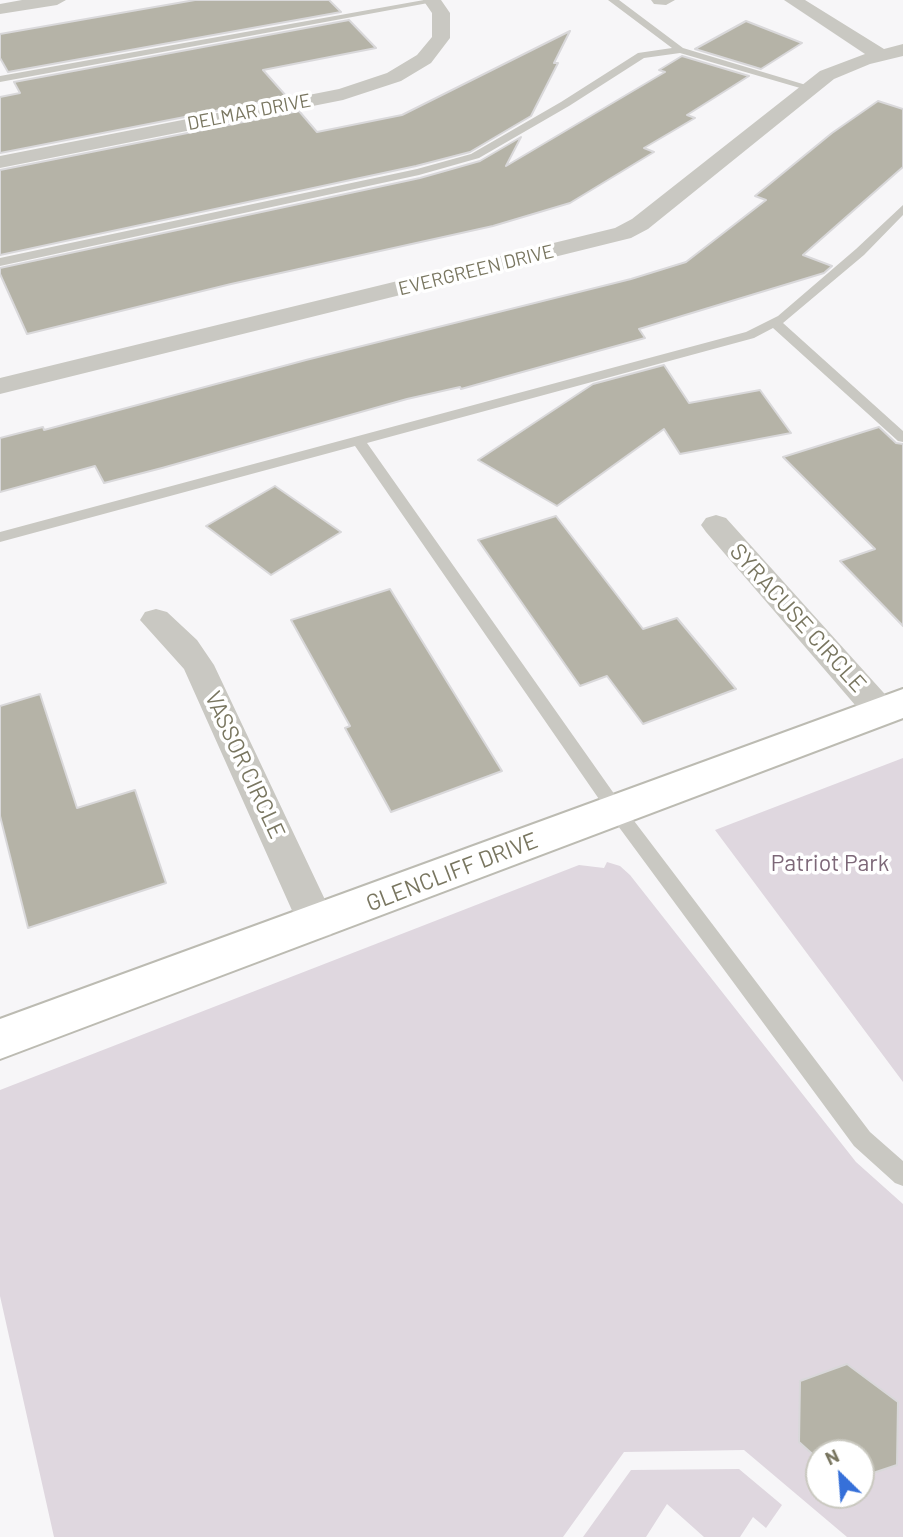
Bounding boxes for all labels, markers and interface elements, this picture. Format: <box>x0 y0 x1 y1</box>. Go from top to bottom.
street label: DELMAR DRIVE <box>185 89 313 135</box>
street label: EVERGREEN DRIVE <box>396 240 556 300</box>
street label: SYRACUSE CIRCLE <box>724 538 872 698</box>
street label: VASSOR CIRCLE <box>199 687 291 843</box>
street label: GLENCLIFF DRIVE <box>362 827 542 917</box>
park label: Patriot Park <box>771 849 889 877</box>
north arrow <box>805 1439 875 1509</box>
text: N <box>821 1443 842 1469</box>

